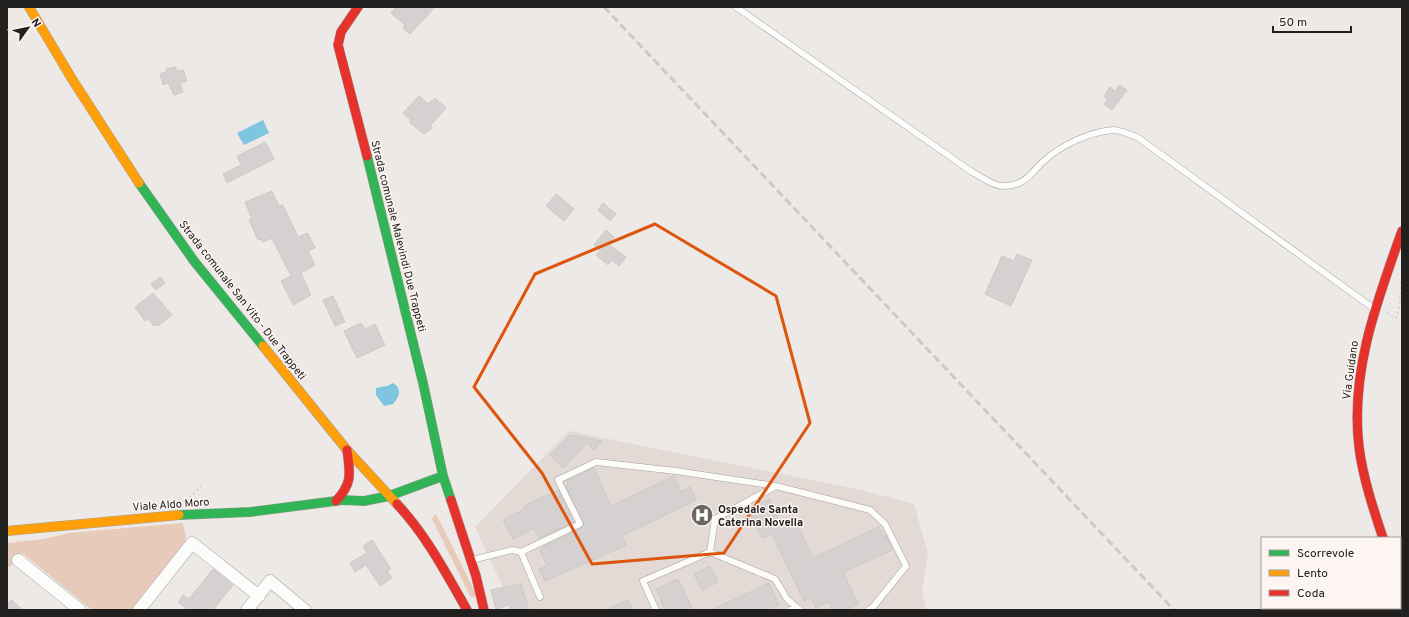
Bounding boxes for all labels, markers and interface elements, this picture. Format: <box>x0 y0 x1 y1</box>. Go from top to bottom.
north arrow <box>8 8 48 48</box>
scale bar <box>1273 8 1351 34</box>
text: 50 m <box>1279 15 1307 31</box>
text: N <box>28 16 44 30</box>
street label: Strada comunale Malevindi Due Trappeti <box>367 139 429 333</box>
street label: Strada comunale San Vito - Due Trappeti <box>176 218 309 383</box>
street label: Via Guidano <box>1340 340 1362 401</box>
street label: Viale Aldo Moro <box>132 495 210 515</box>
hospital icon: Ospedale Santa Caterina Novella <box>689 502 715 528</box>
place label: Ospedale Santa Caterina Novella <box>718 503 803 530</box>
legend <box>1261 537 1401 609</box>
text: Scorrevole <box>1297 546 1354 562</box>
text: Lento <box>1297 566 1328 582</box>
text: Coda <box>1297 586 1325 602</box>

